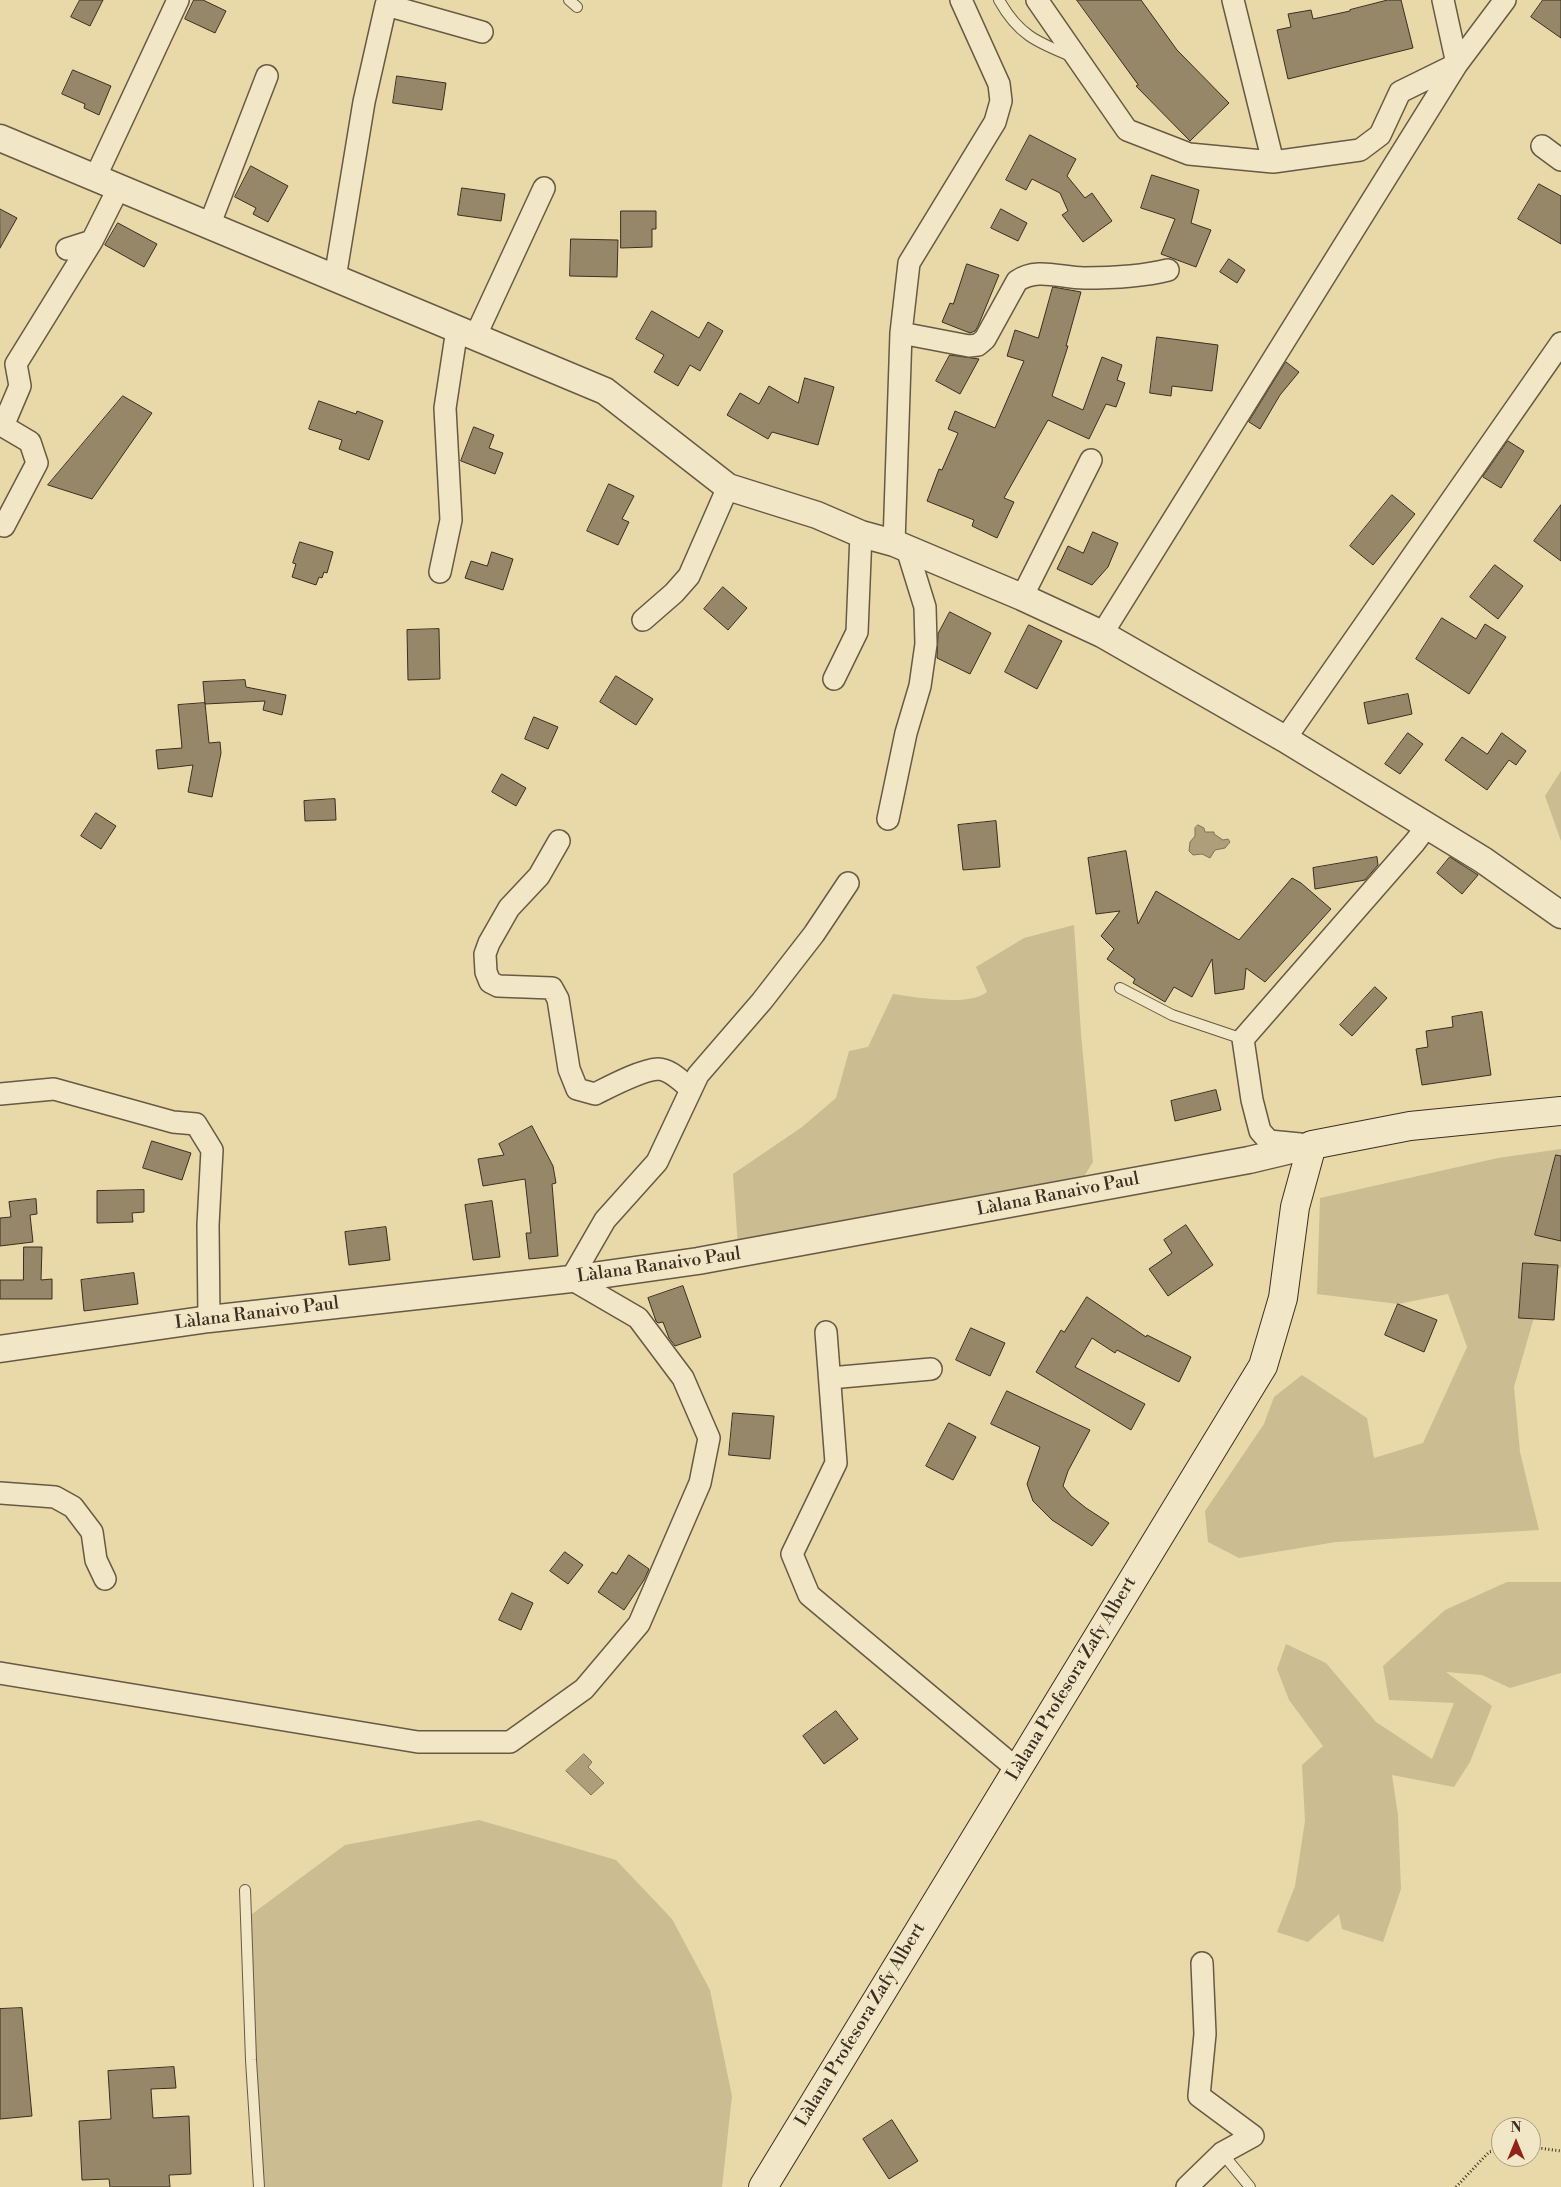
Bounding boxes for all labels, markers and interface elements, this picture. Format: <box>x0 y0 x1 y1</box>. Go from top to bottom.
street label: Làlana Ranaivo Paul <box>975 1169 1141 1221</box>
street label: Làlana Ranaivo Paul <box>576 1244 742 1288</box>
street label: Làlana Ranaivo Paul <box>174 1293 340 1335</box>
street label: Làlana Profesora Zafy Albert <box>1002 1573 1142 1785</box>
street label: Làlana Profesora Zafy Albert <box>791 1919 931 2131</box>
north arrow <box>1491 2117 1541 2167</box>
text: N <box>1510 2119 1522 2137</box>

